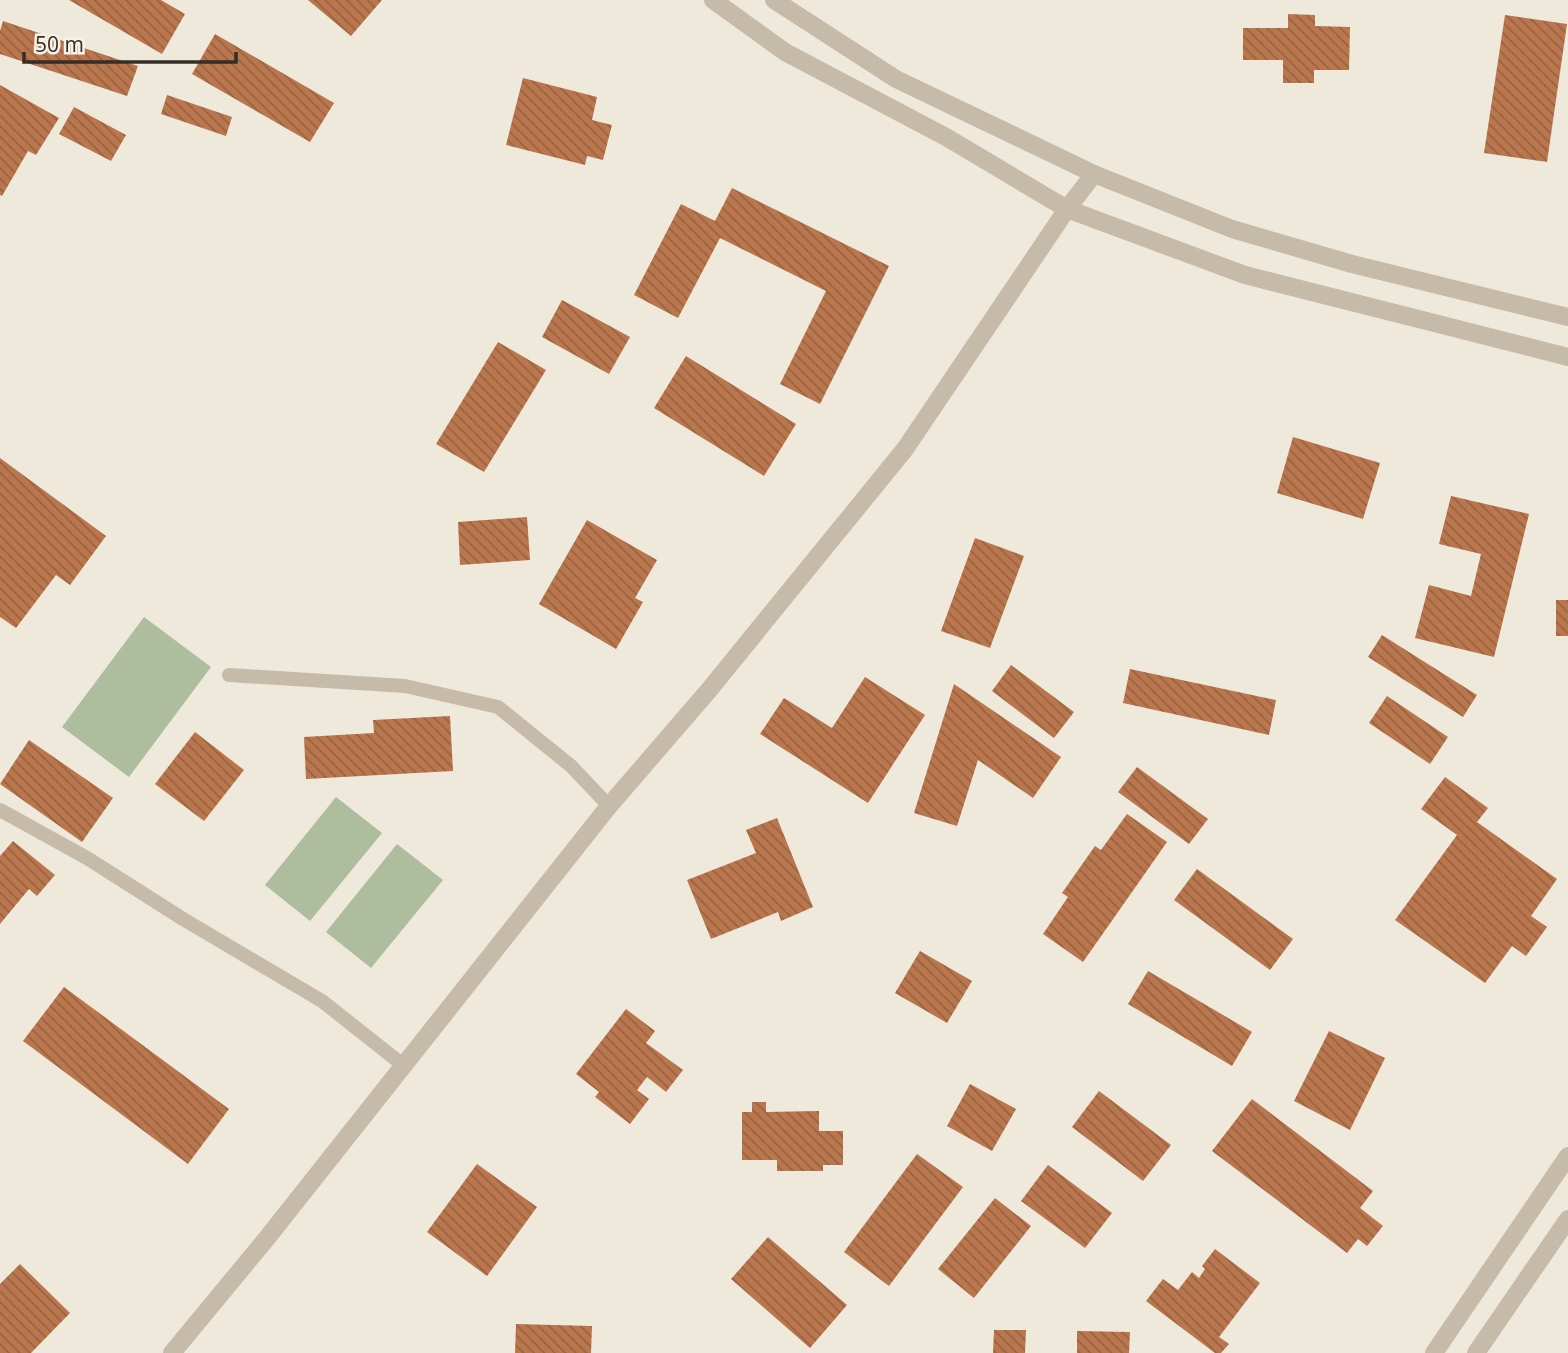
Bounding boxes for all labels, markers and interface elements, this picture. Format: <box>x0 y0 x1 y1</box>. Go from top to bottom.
scale bar <box>24 21 236 65</box>
text: 50 m <box>35 30 84 58</box>

